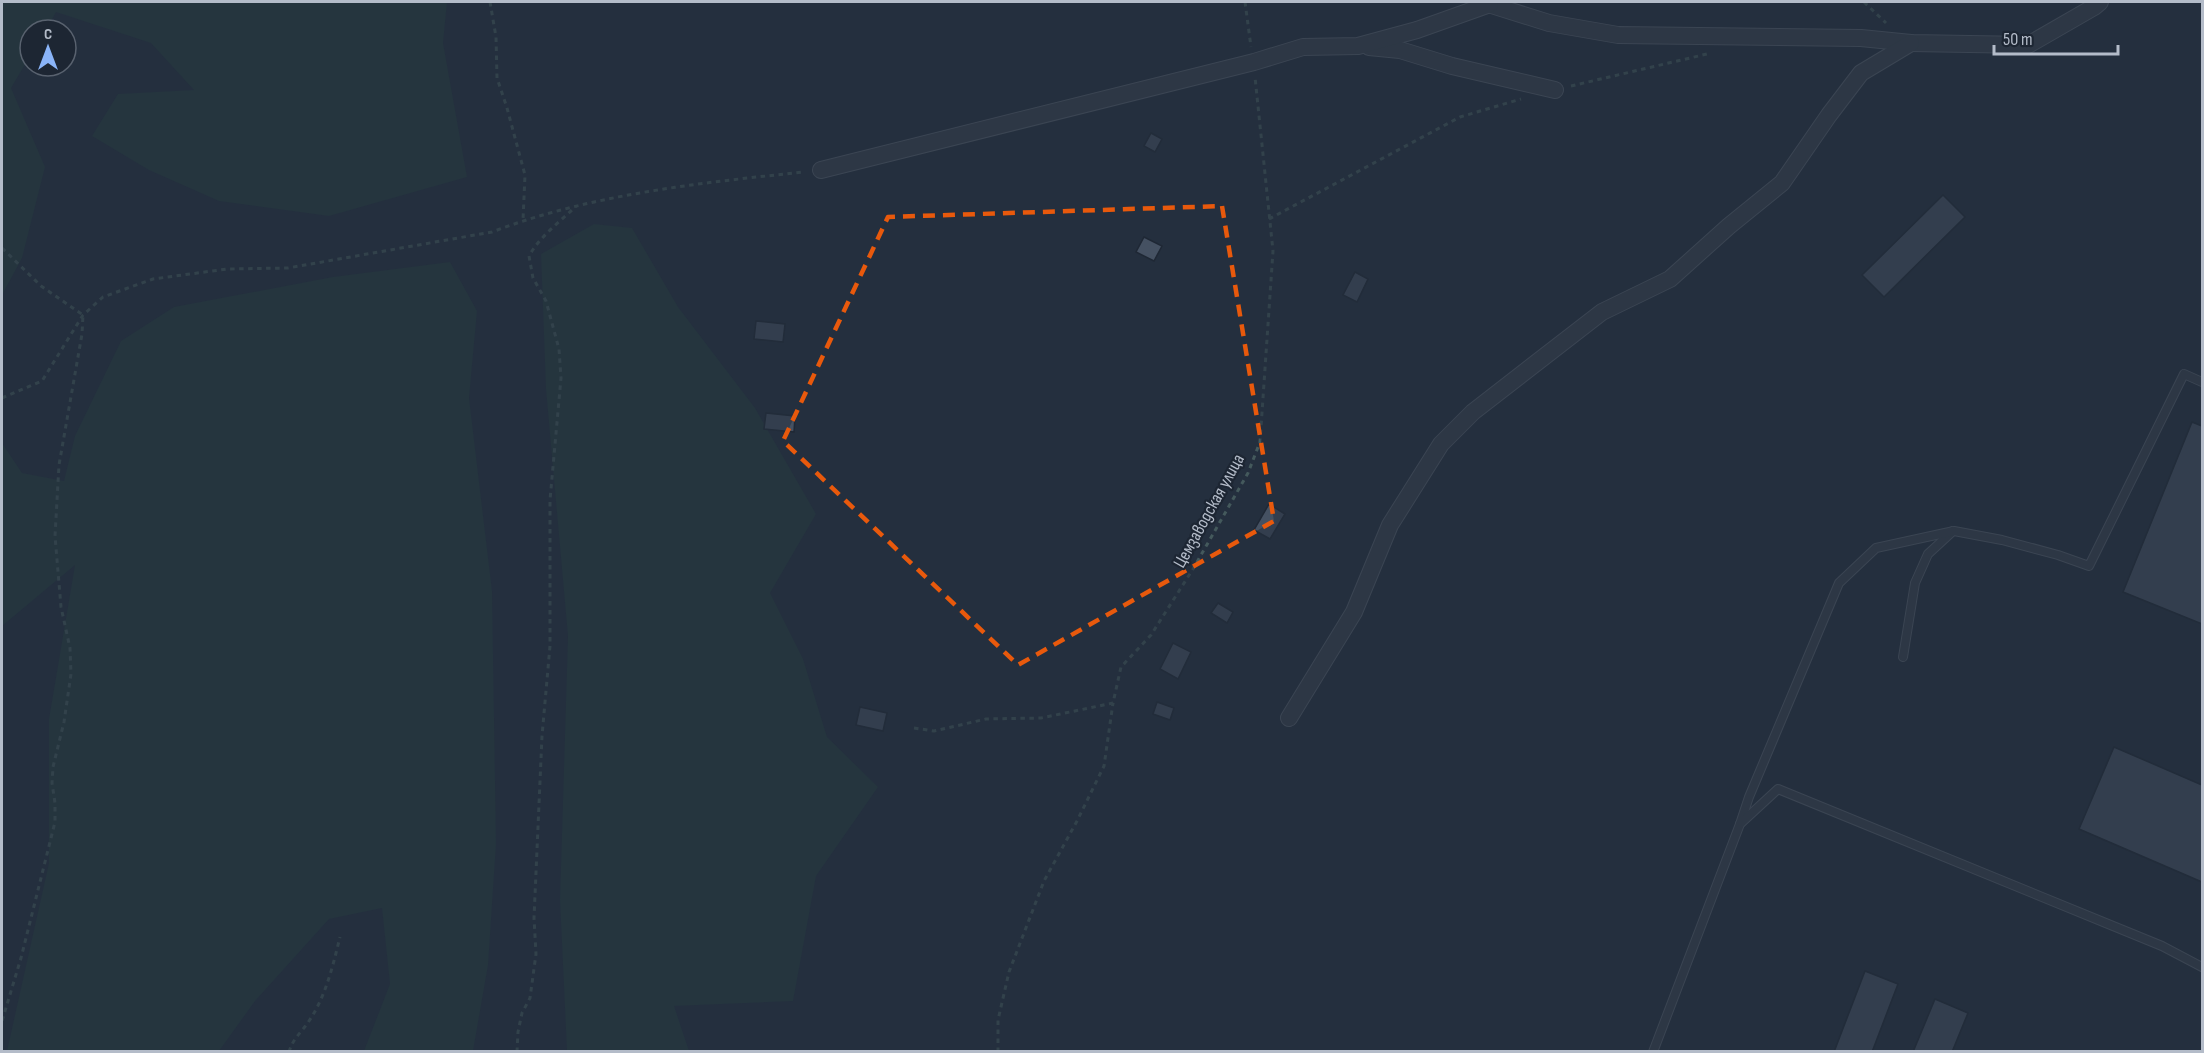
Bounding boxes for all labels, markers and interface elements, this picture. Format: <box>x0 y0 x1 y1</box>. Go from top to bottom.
north arrow <box>18 18 78 78</box>
scale bar <box>1994 18 2118 56</box>
text: С <box>44 25 52 44</box>
text: 50 m <box>2003 29 2033 50</box>
street label: Цемзаводская улица <box>1169 450 1249 572</box>

